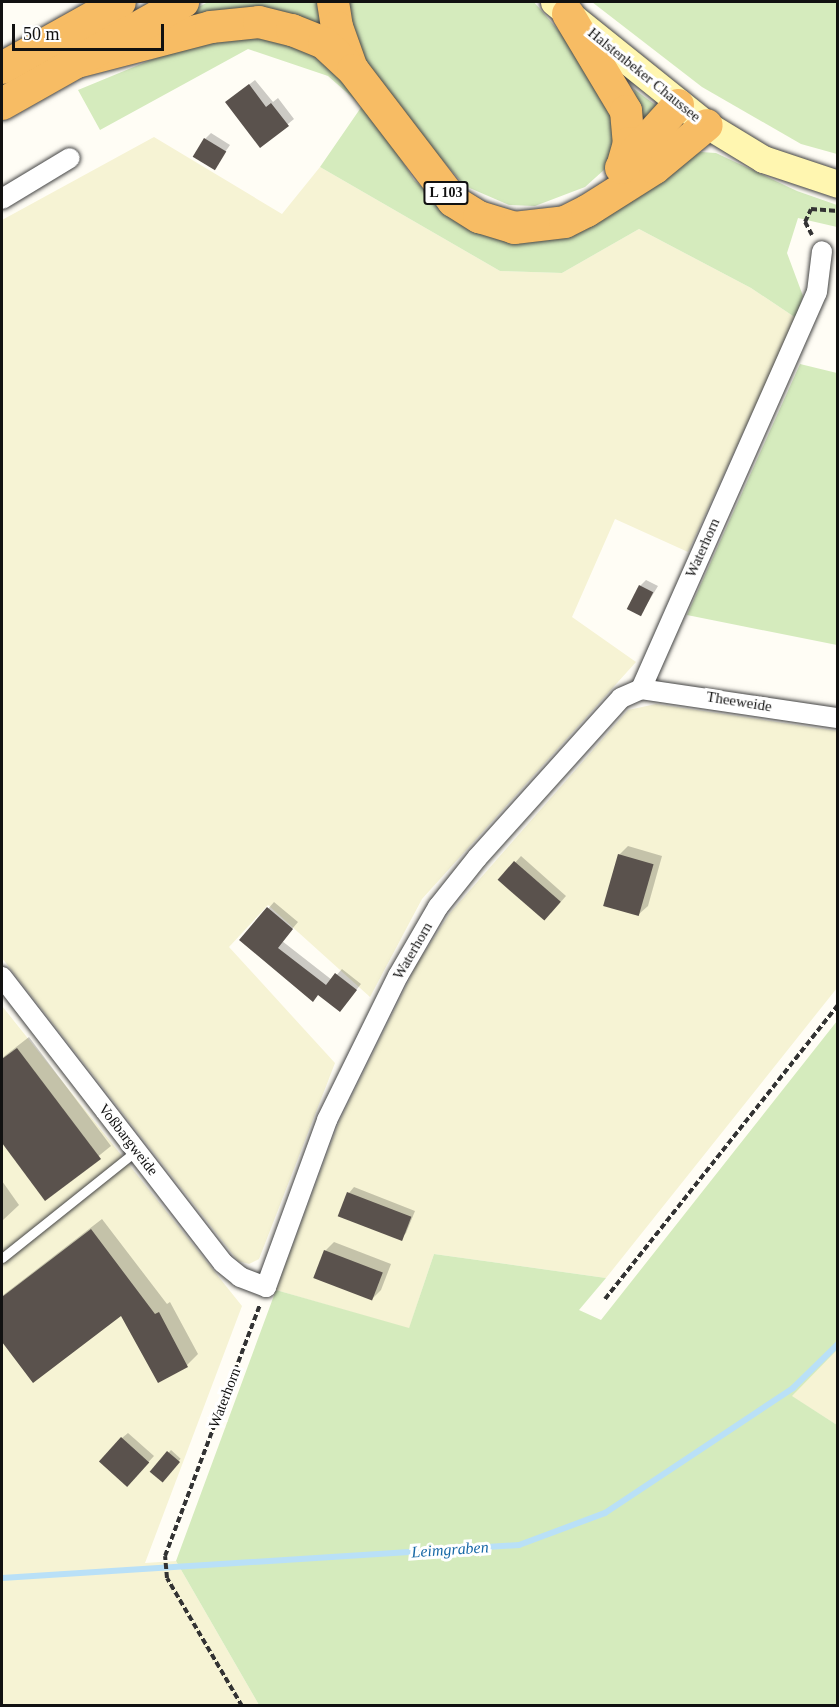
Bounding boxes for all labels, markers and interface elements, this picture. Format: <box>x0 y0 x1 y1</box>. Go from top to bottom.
scale bar <box>15 12 166 50</box>
text: 50 m <box>23 24 60 44</box>
street label: Halstenbeker Chaussee <box>584 24 704 126</box>
road number: L 103 <box>422 182 470 204</box>
street label: Waterhorn <box>682 516 724 580</box>
street label: Theeweide <box>705 688 773 716</box>
street label: Waterhorn <box>389 919 437 983</box>
street label: Voßbargweide <box>94 1101 162 1179</box>
street label: Waterhorn <box>205 1365 245 1431</box>
water label: Leimgraben <box>411 1538 489 1562</box>

